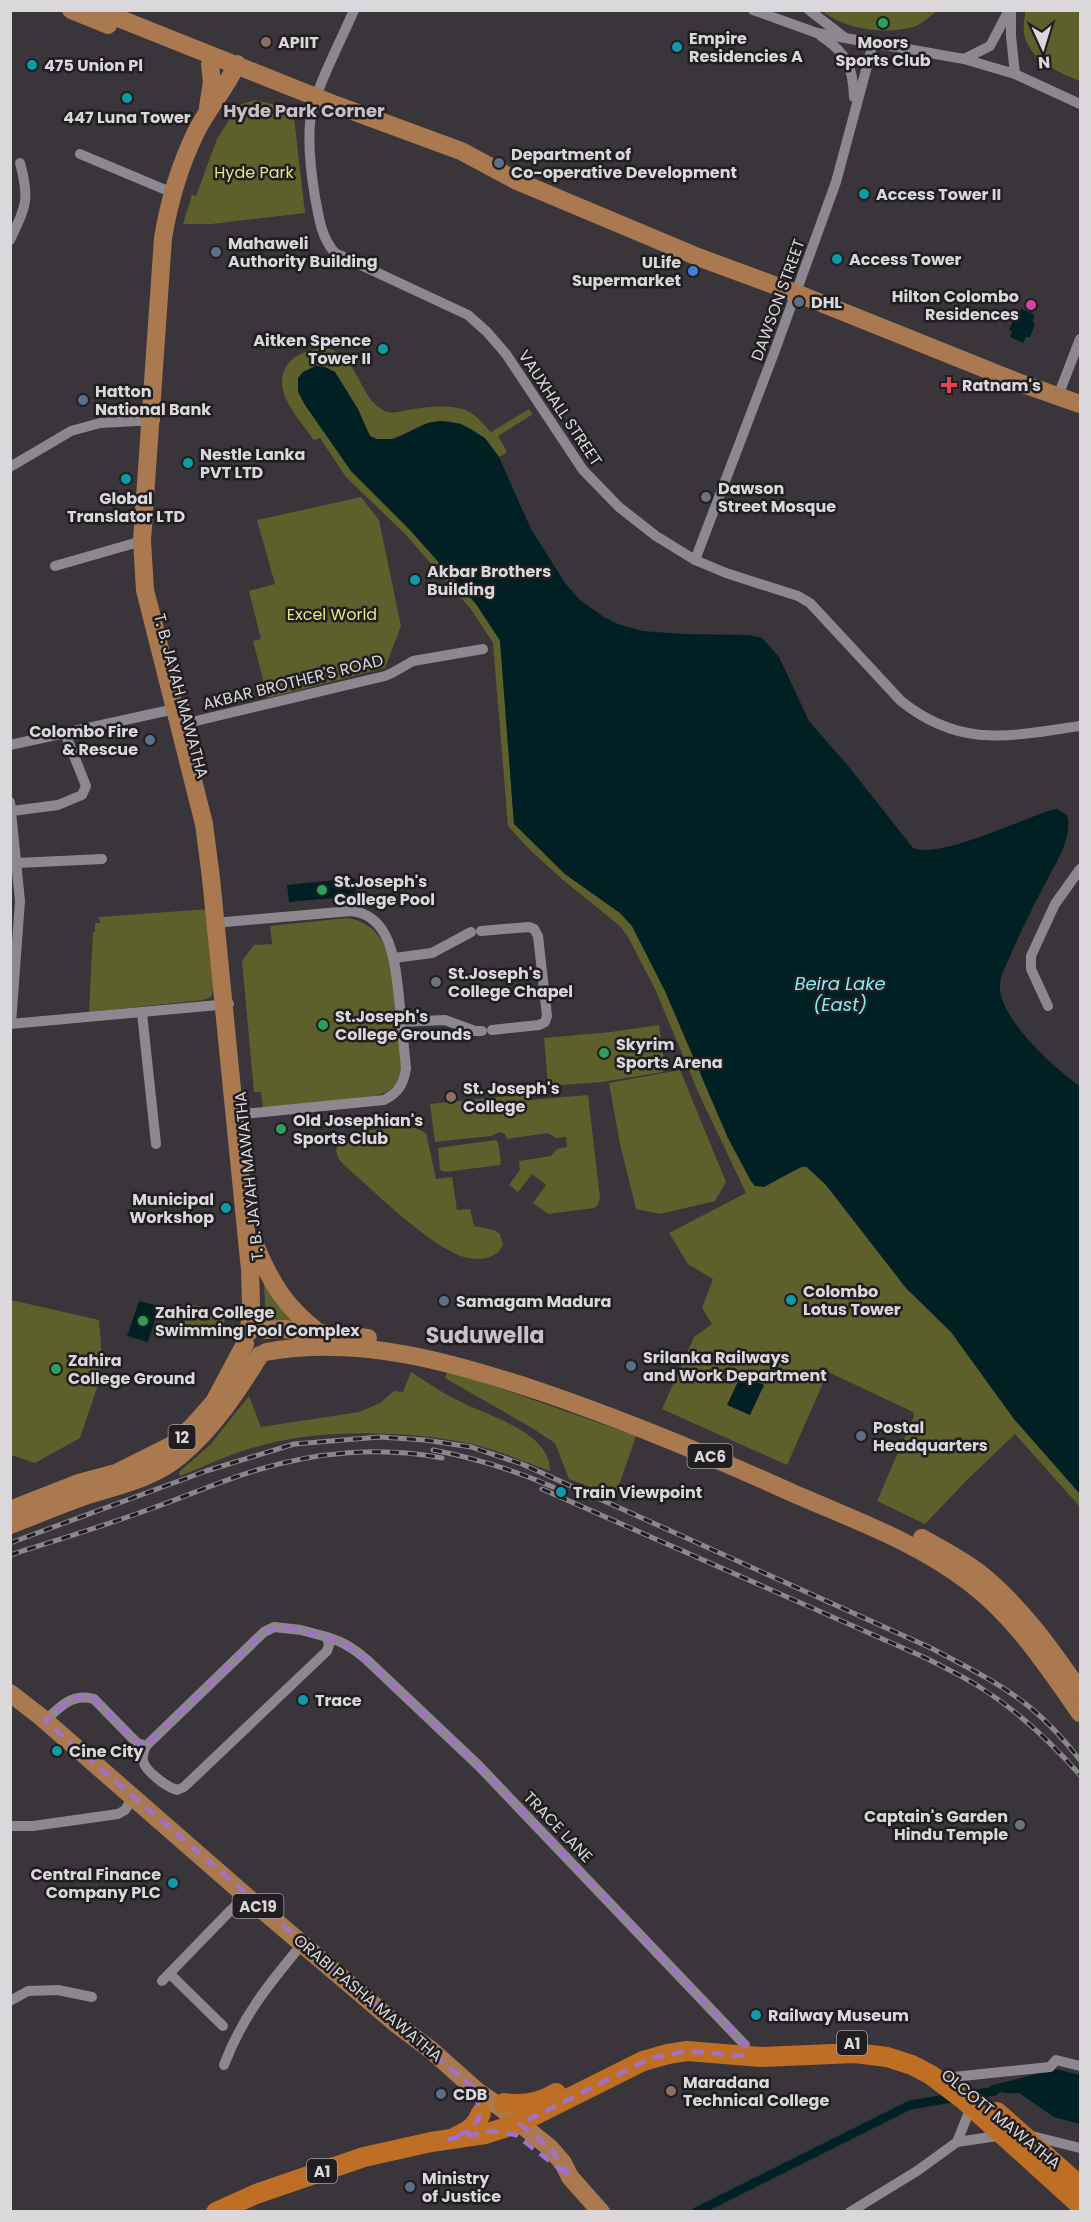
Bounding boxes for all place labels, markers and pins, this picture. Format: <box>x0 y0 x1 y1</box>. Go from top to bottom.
marker: Moors Sports Club <box>876 16 890 30</box>
place label: Empire Residencies A <box>689 27 803 68</box>
place label: APIIT <box>278 31 319 54</box>
place label: Moors Sports Club <box>835 31 931 72</box>
marker: APIIT <box>259 35 273 49</box>
marker: Empire Residencies A <box>670 40 684 54</box>
place label: 475 Union Pl <box>44 54 143 77</box>
marker: 475 Union Pl <box>25 58 39 72</box>
marker: 447 Luna Tower <box>120 91 134 105</box>
place label: 447 Luna Tower <box>63 106 191 129</box>
place label: Department of Co-operative Development <box>511 143 737 184</box>
marker: Department of Co-operative Development <box>492 156 506 170</box>
place label: Access Tower II <box>876 183 1001 206</box>
marker: Access Tower II <box>857 187 871 201</box>
place label: Mahaweli Authority Building <box>228 232 378 273</box>
marker: Mahaweli Authority Building <box>209 245 223 259</box>
place label: Access Tower <box>849 248 962 271</box>
place label: ULife Supermarket <box>572 251 681 292</box>
marker: Access Tower <box>830 252 844 266</box>
marker: ULife Supermarket <box>686 264 700 278</box>
place label: Hilton Colombo Residences <box>892 285 1019 326</box>
place label: DHL <box>811 291 842 314</box>
marker: DHL <box>792 295 806 309</box>
marker: Hilton Colombo Residences <box>1024 298 1038 312</box>
place label: Aitken Spence Tower II <box>253 329 371 370</box>
marker: Aitken Spence Tower II <box>376 342 390 356</box>
place label: Ratnam's <box>962 374 1041 397</box>
marker: Ratnam's <box>940 376 958 394</box>
place label: Hatton National Bank <box>95 380 211 421</box>
marker: Hatton National Bank <box>76 393 90 407</box>
place label: Nestle Lanka PVT LTD <box>200 443 305 484</box>
marker: Nestle Lanka PVT LTD <box>181 456 195 470</box>
marker: Global Translator LTD <box>119 472 133 486</box>
place label: Dawson Street Mosque <box>718 477 836 518</box>
place label: Global Translator LTD <box>67 487 185 528</box>
marker: Dawson Street Mosque <box>699 490 713 504</box>
place label: Akbar Brothers Building <box>427 560 551 601</box>
marker: Akbar Brothers Building <box>408 573 422 587</box>
place label: Colombo Fire & Rescue <box>29 720 138 761</box>
marker: Colombo Fire & Rescue <box>143 733 157 747</box>
place label: St.Joseph's College Pool <box>334 870 435 911</box>
marker: St.Joseph's College Pool <box>315 883 329 897</box>
place label: St.Joseph's College Chapel <box>448 962 573 1003</box>
marker: St.Joseph's College Chapel <box>429 975 443 989</box>
place label: St.Joseph's College Grounds <box>335 1005 471 1046</box>
marker: St.Joseph's College Grounds <box>316 1018 330 1032</box>
place label: Skyrim Sports Arena <box>616 1033 723 1074</box>
marker: Skyrim Sports Arena <box>597 1046 611 1060</box>
place label: St. Joseph's College <box>463 1077 560 1118</box>
marker: St. Joseph's College <box>444 1090 458 1104</box>
place label: Old Josephian's Sports Club <box>293 1109 423 1150</box>
marker: Old Josephian's Sports Club <box>274 1122 288 1136</box>
place label: Municipal Workshop <box>129 1188 214 1229</box>
marker: Municipal Workshop <box>219 1201 233 1215</box>
place label: Colombo Lotus Tower <box>803 1280 901 1321</box>
place label: Samagam Madura <box>456 1290 612 1313</box>
marker: Colombo Lotus Tower <box>784 1293 798 1307</box>
marker: Samagam Madura <box>437 1294 451 1308</box>
place label: Zahira College Swimming Pool Complex <box>155 1301 360 1342</box>
marker: Zahira College Swimming Pool Complex <box>136 1314 150 1328</box>
place label: Srilanka Railways and Work Department <box>643 1346 827 1387</box>
place label: Zahira College Ground <box>68 1349 195 1390</box>
marker: Srilanka Railways and Work Department <box>624 1359 638 1373</box>
marker: Zahira College Ground <box>49 1362 63 1376</box>
place label: Postal Headquarters <box>873 1416 988 1457</box>
marker: Postal Headquarters <box>854 1429 868 1443</box>
place label: Train Viewpoint <box>573 1481 702 1504</box>
marker: Train Viewpoint <box>554 1485 568 1499</box>
place label: Trace <box>315 1689 362 1712</box>
marker: Trace <box>296 1693 310 1707</box>
place label: Cine City <box>69 1740 144 1763</box>
marker: Cine City <box>50 1744 64 1758</box>
place label: Captain's Garden Hindu Temple <box>864 1805 1008 1846</box>
marker: Captain's Garden Hindu Temple <box>1013 1818 1027 1832</box>
place label: Central Finance Company PLC <box>30 1863 161 1904</box>
marker: Central Finance Company PLC <box>166 1876 180 1890</box>
place label: Railway Museum <box>768 2004 909 2027</box>
marker: Railway Museum <box>749 2008 763 2022</box>
place label: Maradana Technical College <box>683 2071 829 2112</box>
place label: CDB <box>453 2083 487 2106</box>
marker: Maradana Technical College <box>664 2084 678 2098</box>
marker: CDB <box>434 2087 448 2101</box>
place label: Ministry of Justice <box>422 2167 501 2208</box>
marker: Ministry of Justice <box>403 2180 417 2194</box>

